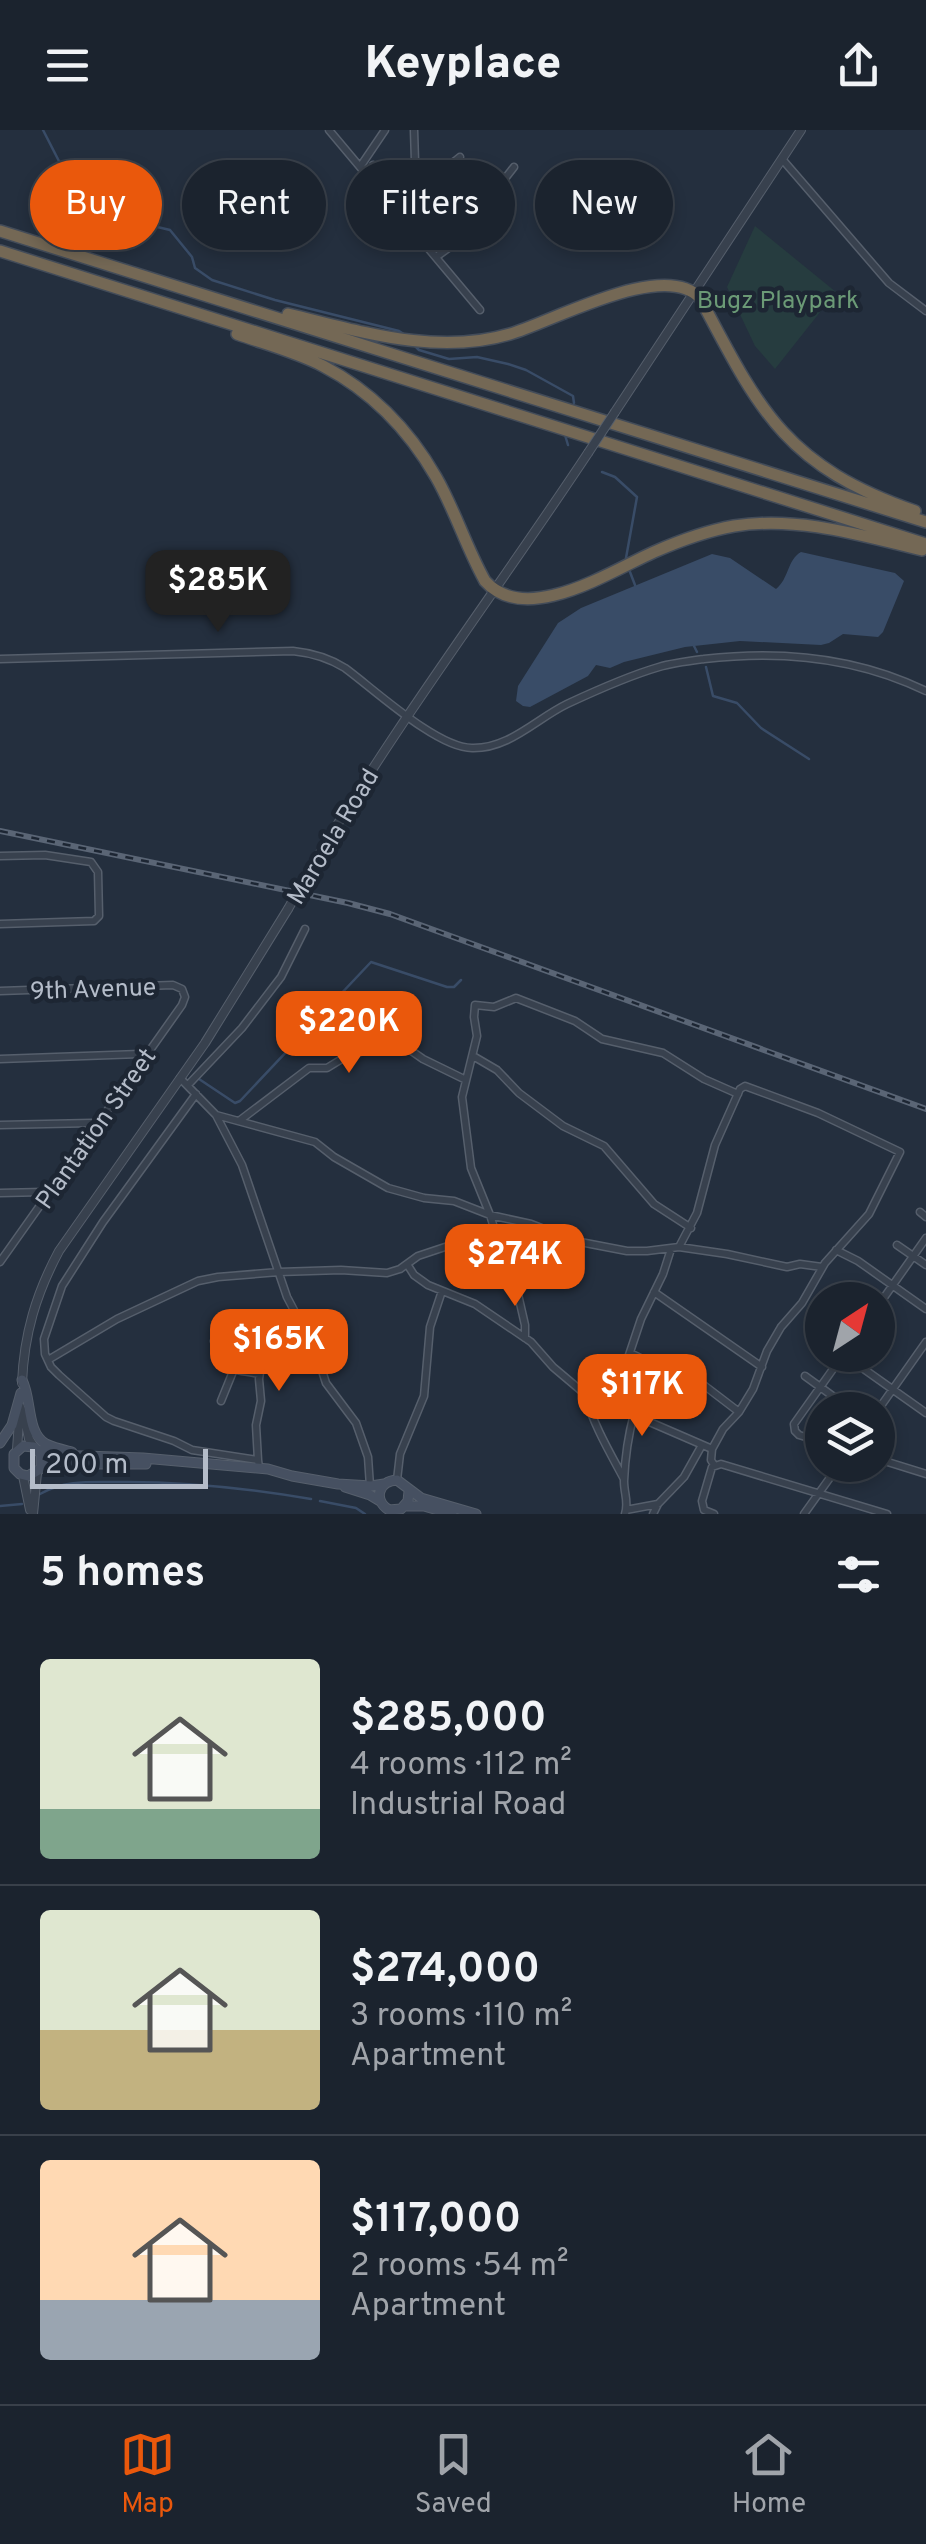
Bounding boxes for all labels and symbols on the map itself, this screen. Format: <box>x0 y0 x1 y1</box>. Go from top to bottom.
park label: Bugz Playpark <box>697 286 859 318</box>
pin: $285K <box>148 550 288 635</box>
street label: Maroela Road <box>281 764 388 911</box>
street label: 9th Avenue <box>29 973 157 1009</box>
pin: $220K <box>279 991 419 1076</box>
street label: Plantation Street <box>30 1043 165 1216</box>
pin: $274K <box>445 1224 585 1309</box>
north arrow <box>805 1282 895 1372</box>
pin: $165K <box>209 1309 349 1394</box>
pin: $117K <box>572 1354 712 1439</box>
scale bar <box>30 1444 208 1488</box>

